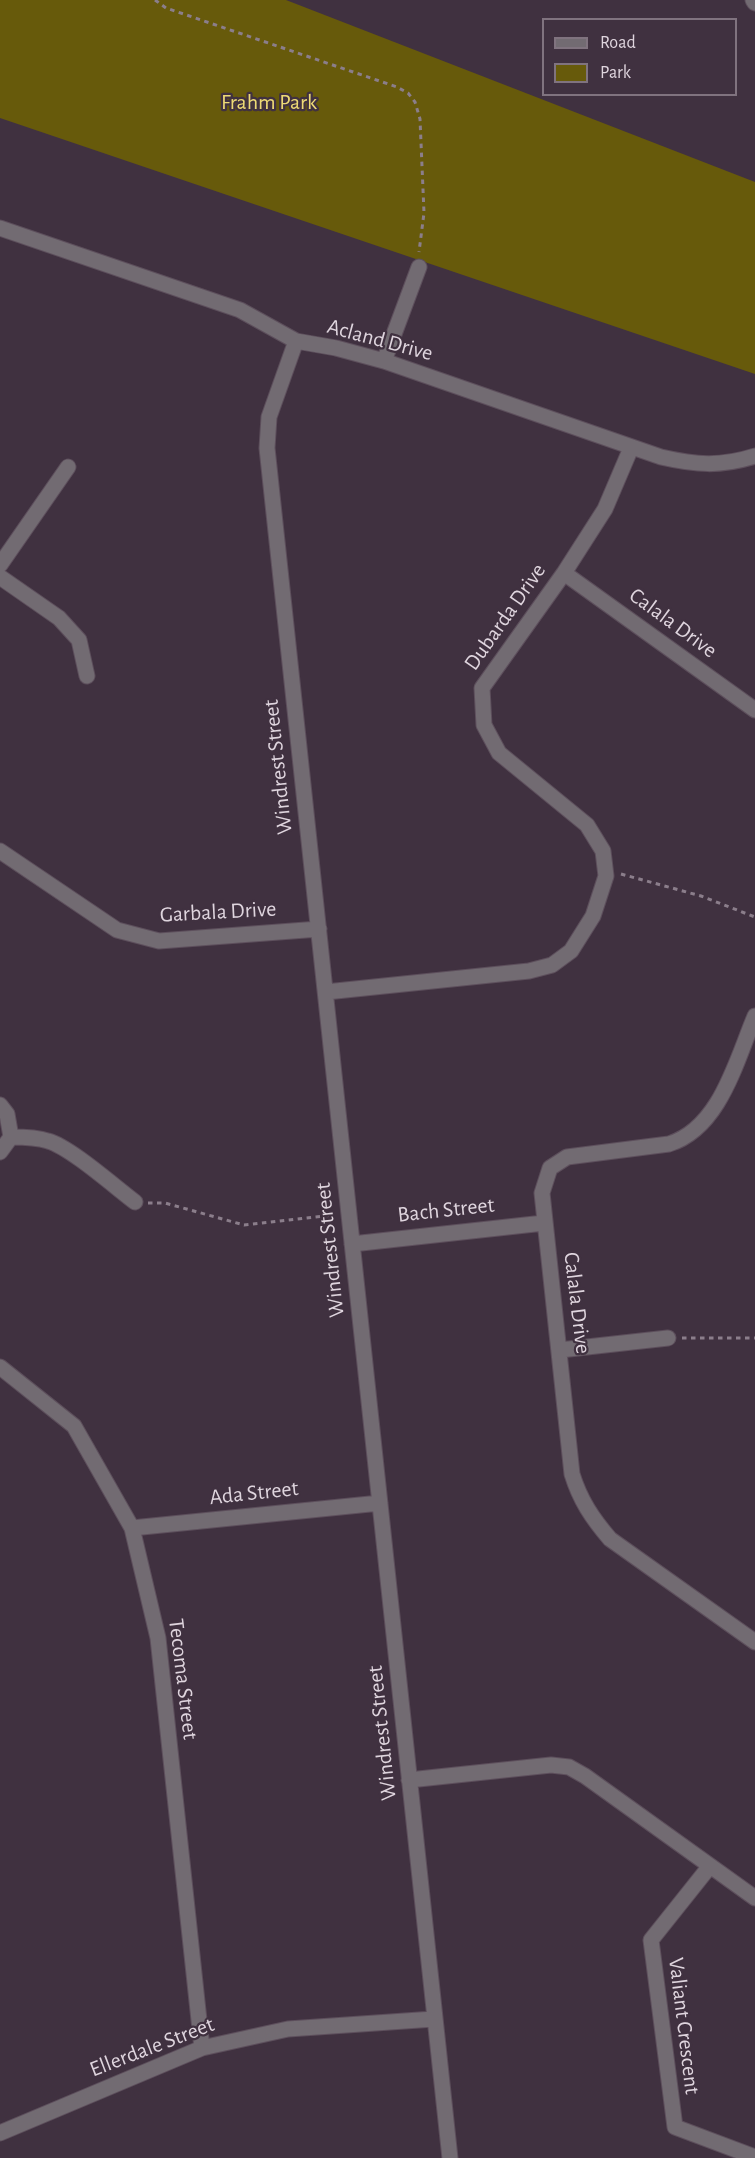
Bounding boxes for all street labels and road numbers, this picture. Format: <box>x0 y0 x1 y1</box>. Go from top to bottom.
street label: Acland Drive <box>324 313 436 367</box>
street label: Dubarda Drive <box>458 558 552 676</box>
street label: Calala Drive <box>624 582 722 664</box>
street label: Windrest Street <box>258 698 298 836</box>
street label: Garbala Drive <box>159 896 277 928</box>
street label: Windrest Street <box>310 1181 350 1319</box>
street label: Bach Street <box>396 1192 496 1228</box>
street label: Calala Drive <box>558 1251 596 1355</box>
street label: Ada Street <box>208 1475 300 1511</box>
street label: Tecoma Street <box>162 1617 204 1741</box>
street label: Windrest Street <box>362 1664 402 1802</box>
street label: Valiant Crescent <box>663 1956 705 2096</box>
street label: Ellerdale Street <box>86 2011 218 2083</box>

